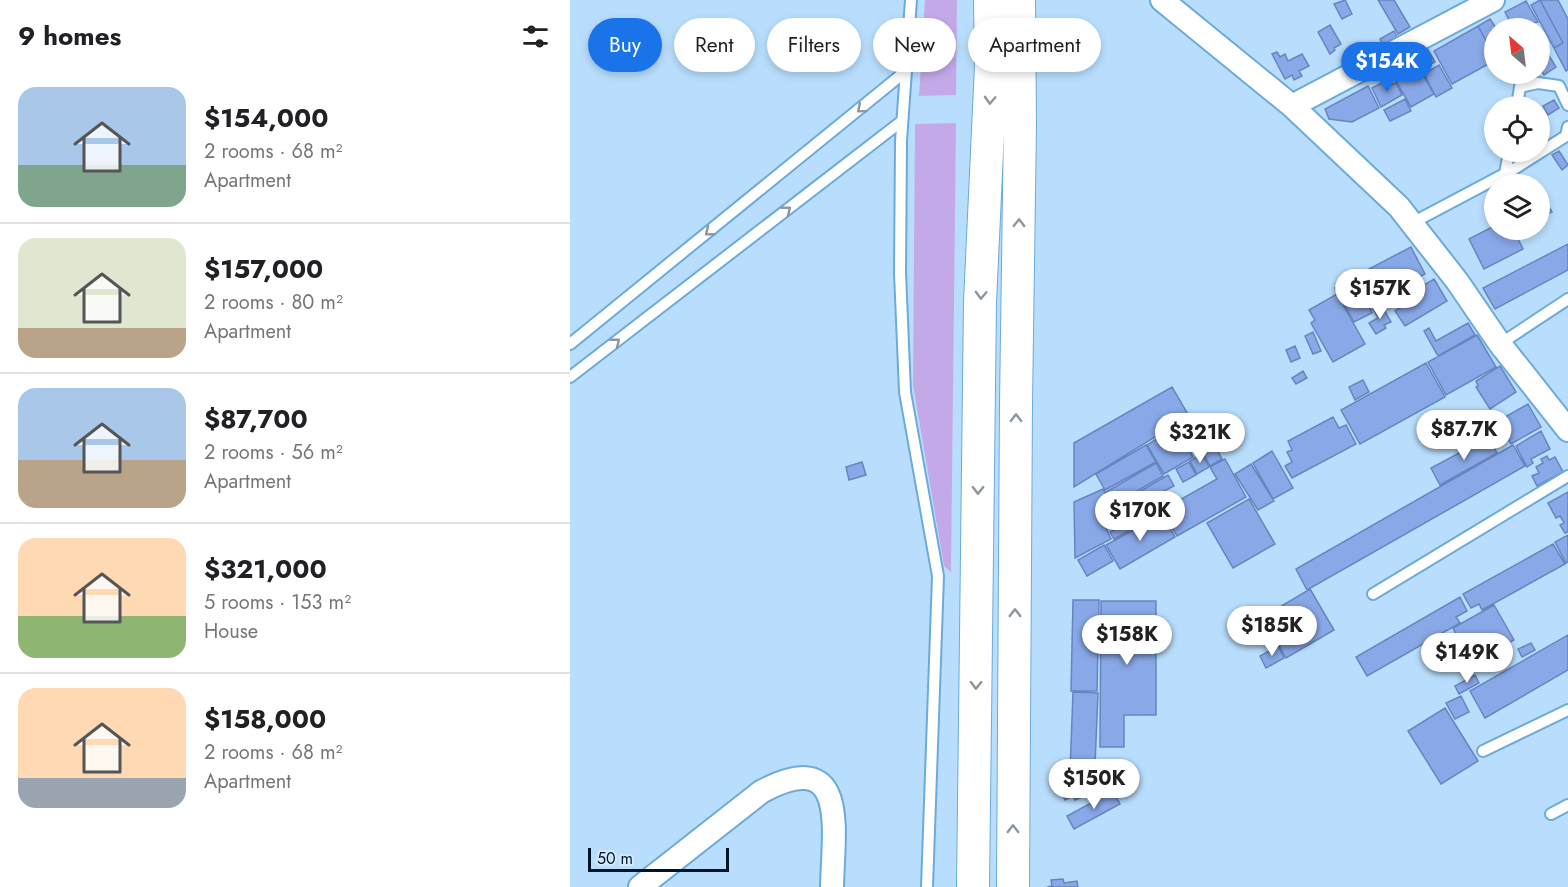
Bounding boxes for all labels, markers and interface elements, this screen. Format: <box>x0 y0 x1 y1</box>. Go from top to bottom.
text: 9 homes <box>18 17 121 55</box>
chip: Buy <box>588 18 662 72</box>
chip: Rent <box>674 18 755 72</box>
chip: Filters <box>767 18 861 72</box>
chip: New <box>873 18 956 72</box>
chip: Apartment <box>968 18 1101 72</box>
north arrow <box>1484 18 1550 84</box>
map controls <box>1484 18 1550 240</box>
icon: filters <box>519 20 552 53</box>
pin: $154K <box>1345 42 1429 93</box>
text: $154K <box>1355 47 1419 76</box>
one-way arrow <box>983 96 996 105</box>
button: locate <box>1484 96 1550 162</box>
text: $154,000 <box>204 99 328 137</box>
one-way arrow <box>857 102 868 113</box>
icon: home <box>66 111 138 183</box>
text: 2 rooms · 68 m² <box>204 137 342 166</box>
text: Apartment <box>204 166 291 195</box>
button: layers <box>1484 174 1550 240</box>
one-way arrow <box>781 206 792 217</box>
one-way arrow <box>1013 218 1025 227</box>
one-way arrow <box>705 224 716 235</box>
text: $157,000 <box>204 250 323 288</box>
icon: home <box>66 262 138 334</box>
pin: $157K <box>1338 269 1422 320</box>
text: $157K <box>1349 274 1411 303</box>
text: 2 rooms · 80 m² <box>204 288 343 317</box>
one-way arrow <box>974 291 987 300</box>
text: Apartment <box>204 317 291 346</box>
one-way arrow <box>610 338 621 349</box>
text: $87,700 <box>204 400 308 438</box>
pin: $87.7K <box>1415 410 1513 461</box>
icon: home <box>66 412 138 484</box>
one-way arrow <box>1010 413 1022 422</box>
pin: $321K <box>1158 413 1242 464</box>
text: $87.7K <box>1430 415 1498 444</box>
text: $321K <box>1169 418 1231 447</box>
text: 2 rooms · 56 m² <box>204 438 343 467</box>
text: Apartment <box>204 467 291 496</box>
one-way arrow <box>972 486 984 495</box>
pin: $170K <box>1098 491 1182 542</box>
text: $170K <box>1109 496 1171 525</box>
text: $321,000 <box>204 550 327 588</box>
icon: home <box>66 562 138 634</box>
text: 5 rooms · 153 m² <box>204 588 351 617</box>
pin: $185K <box>1230 606 1314 657</box>
one-way arrow <box>1009 608 1021 617</box>
text: $185K <box>1241 611 1303 640</box>
pin: $158K <box>1085 615 1169 666</box>
text: House <box>204 617 258 646</box>
text: $158K <box>1096 620 1158 649</box>
pin: $149K <box>1425 633 1509 684</box>
text: $149K <box>1435 638 1499 667</box>
one-way arrow <box>969 681 982 690</box>
text: $158,000 <box>204 700 326 738</box>
icon: home <box>66 712 138 784</box>
text: 2 rooms · 68 m² <box>204 738 342 767</box>
pin: $150K <box>1052 759 1136 810</box>
text: $150K <box>1063 764 1125 793</box>
text: Apartment <box>204 767 291 796</box>
one-way arrow <box>1007 824 1019 833</box>
scale bar <box>588 845 729 872</box>
text: 50 m <box>597 847 633 870</box>

